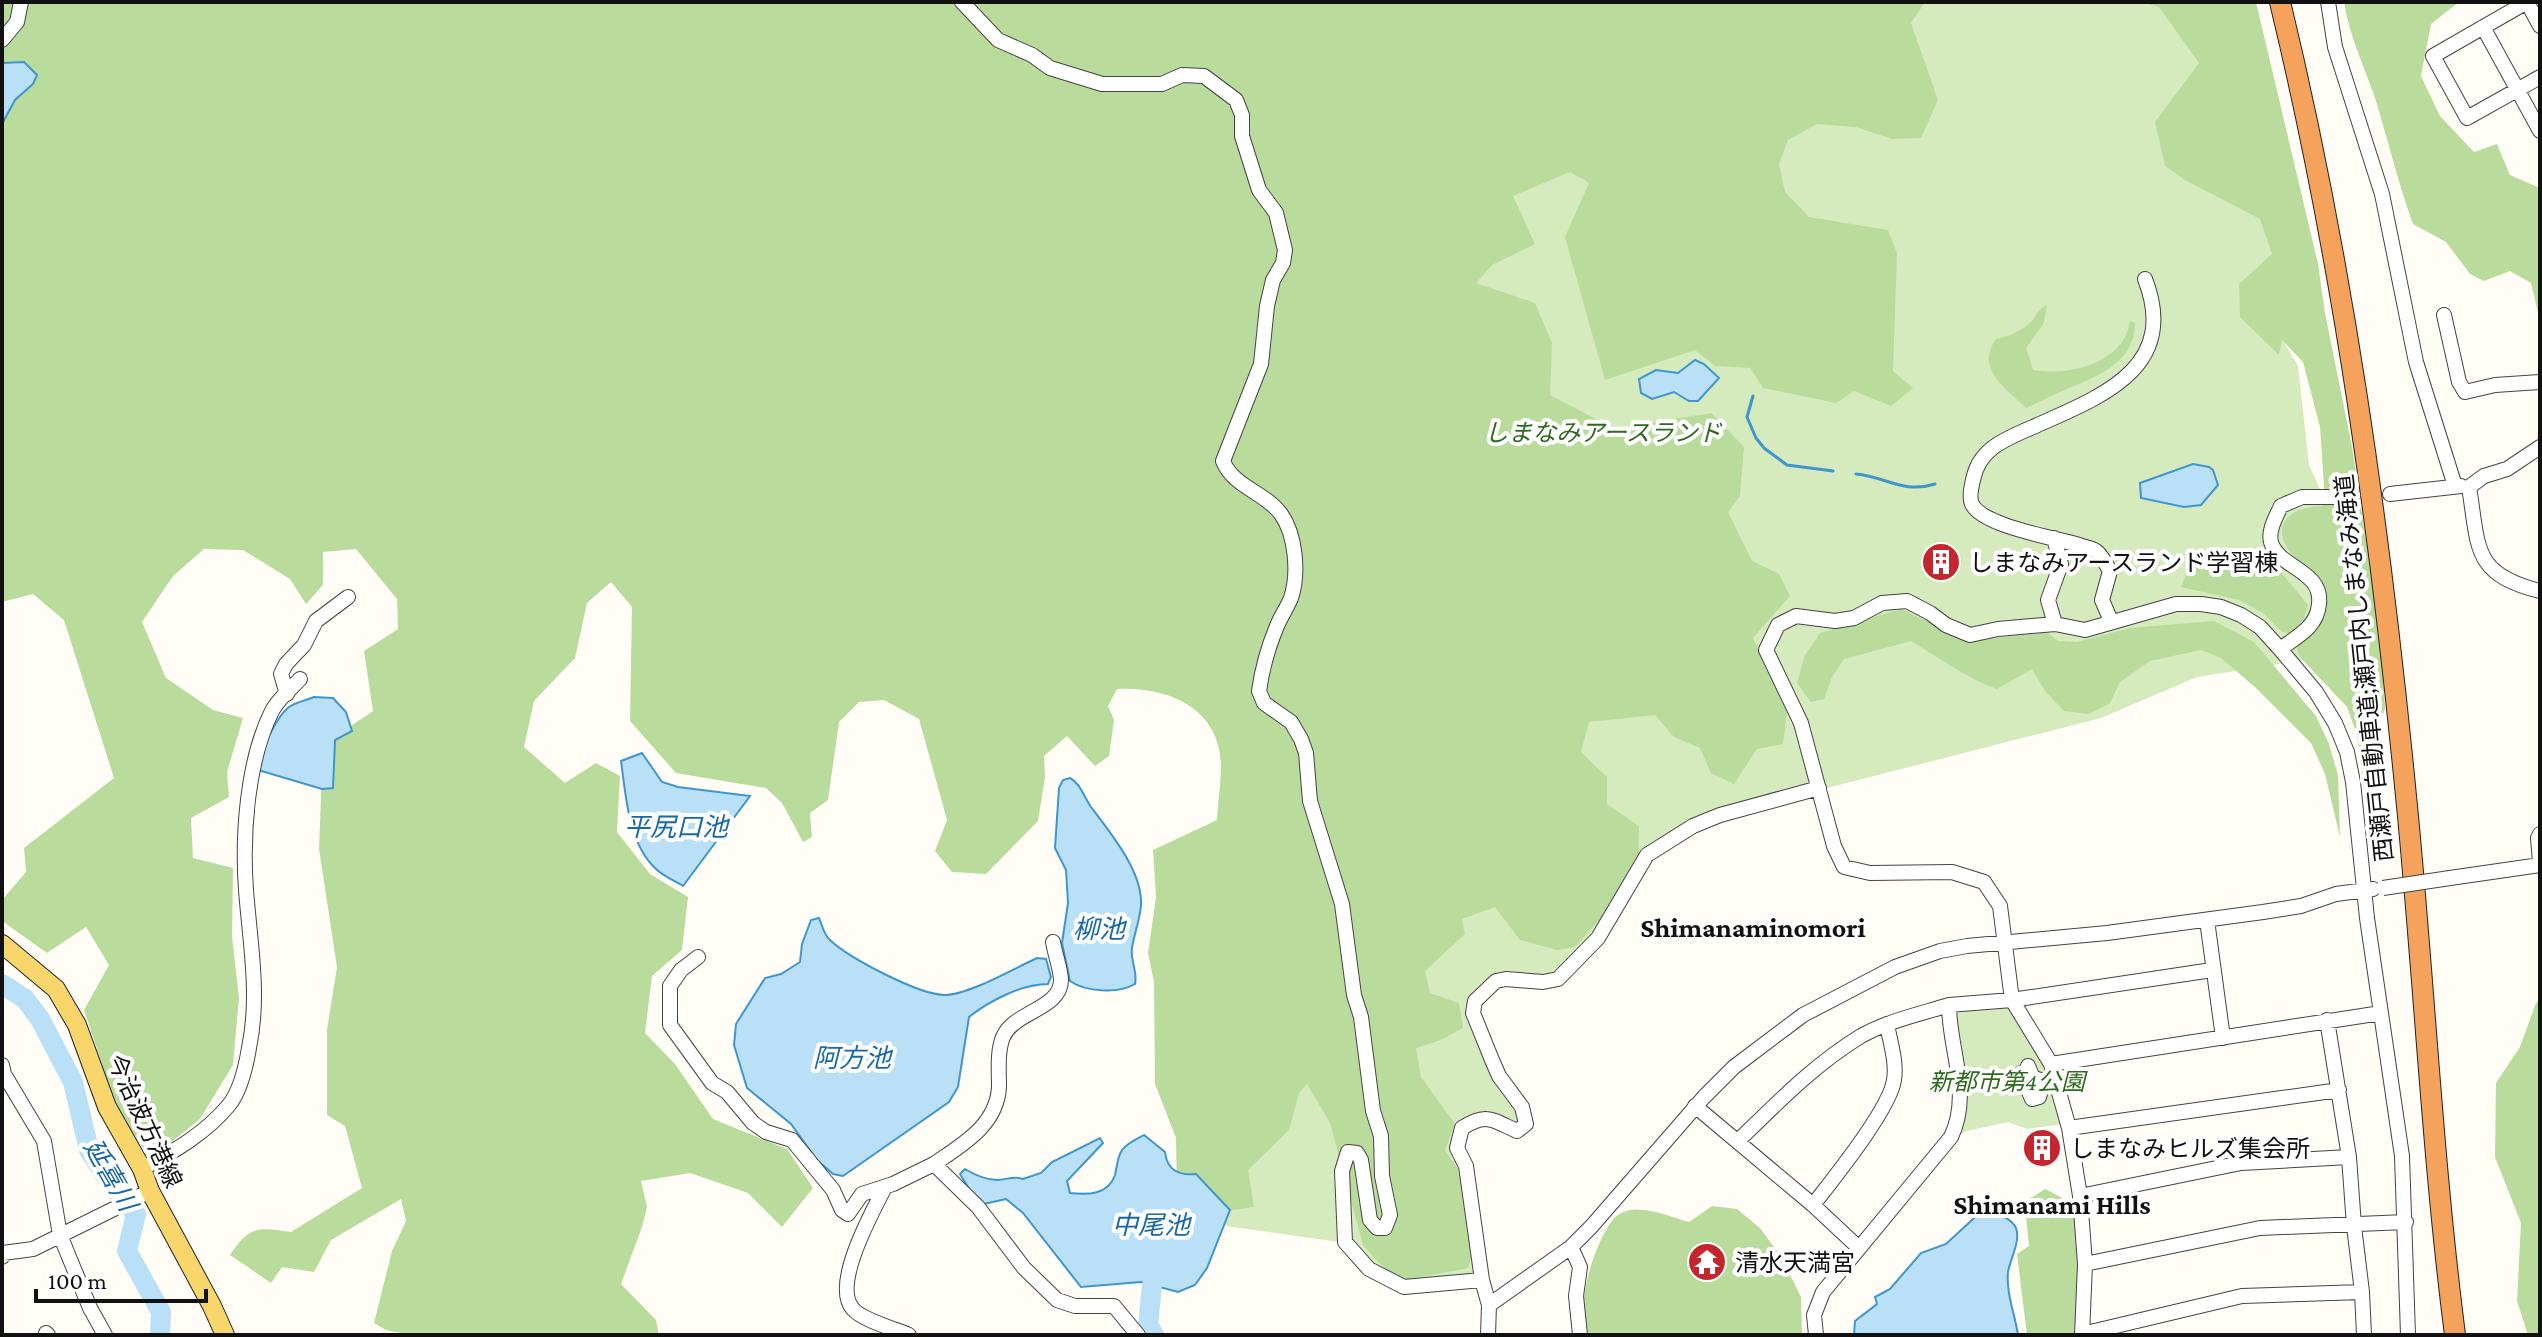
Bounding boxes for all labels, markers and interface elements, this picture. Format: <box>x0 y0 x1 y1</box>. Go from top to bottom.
park label: しまなみアースランド <box>1484 419 1723 446</box>
street label: 西瀬戸自動車道;瀬戸内しまなみ海道 <box>2330 473 2398 863</box>
building icon: しまなみアースランド学習棟 <box>1920 541 1962 583</box>
place label: しまなみアースランド学習棟 <box>1969 549 2278 576</box>
water label: 平尻口池 <box>624 813 731 842</box>
district label: Shimanaminomori <box>1640 912 1866 943</box>
water label: 柳池 <box>1073 915 1128 944</box>
water label: 阿方池 <box>813 1044 894 1073</box>
street label: 今治波方港線 <box>102 1050 188 1192</box>
park label: 新都市第4公園 <box>1929 1068 2088 1095</box>
building icon: しまなみヒルズ集会所 <box>2021 1127 2063 1169</box>
water label: 延喜川 <box>78 1134 144 1219</box>
place label: しまなみヒルズ集会所 <box>2070 1135 2310 1162</box>
district label: Shimanami Hills <box>1953 1189 2151 1220</box>
water label: 中尾池 <box>1112 1211 1193 1240</box>
temple icon: 清水天満宮 <box>1686 1241 1728 1283</box>
place label: 清水天満宮 <box>1735 1249 1855 1276</box>
scale bar <box>36 1253 206 1303</box>
text: 100 m <box>48 1267 107 1294</box>

